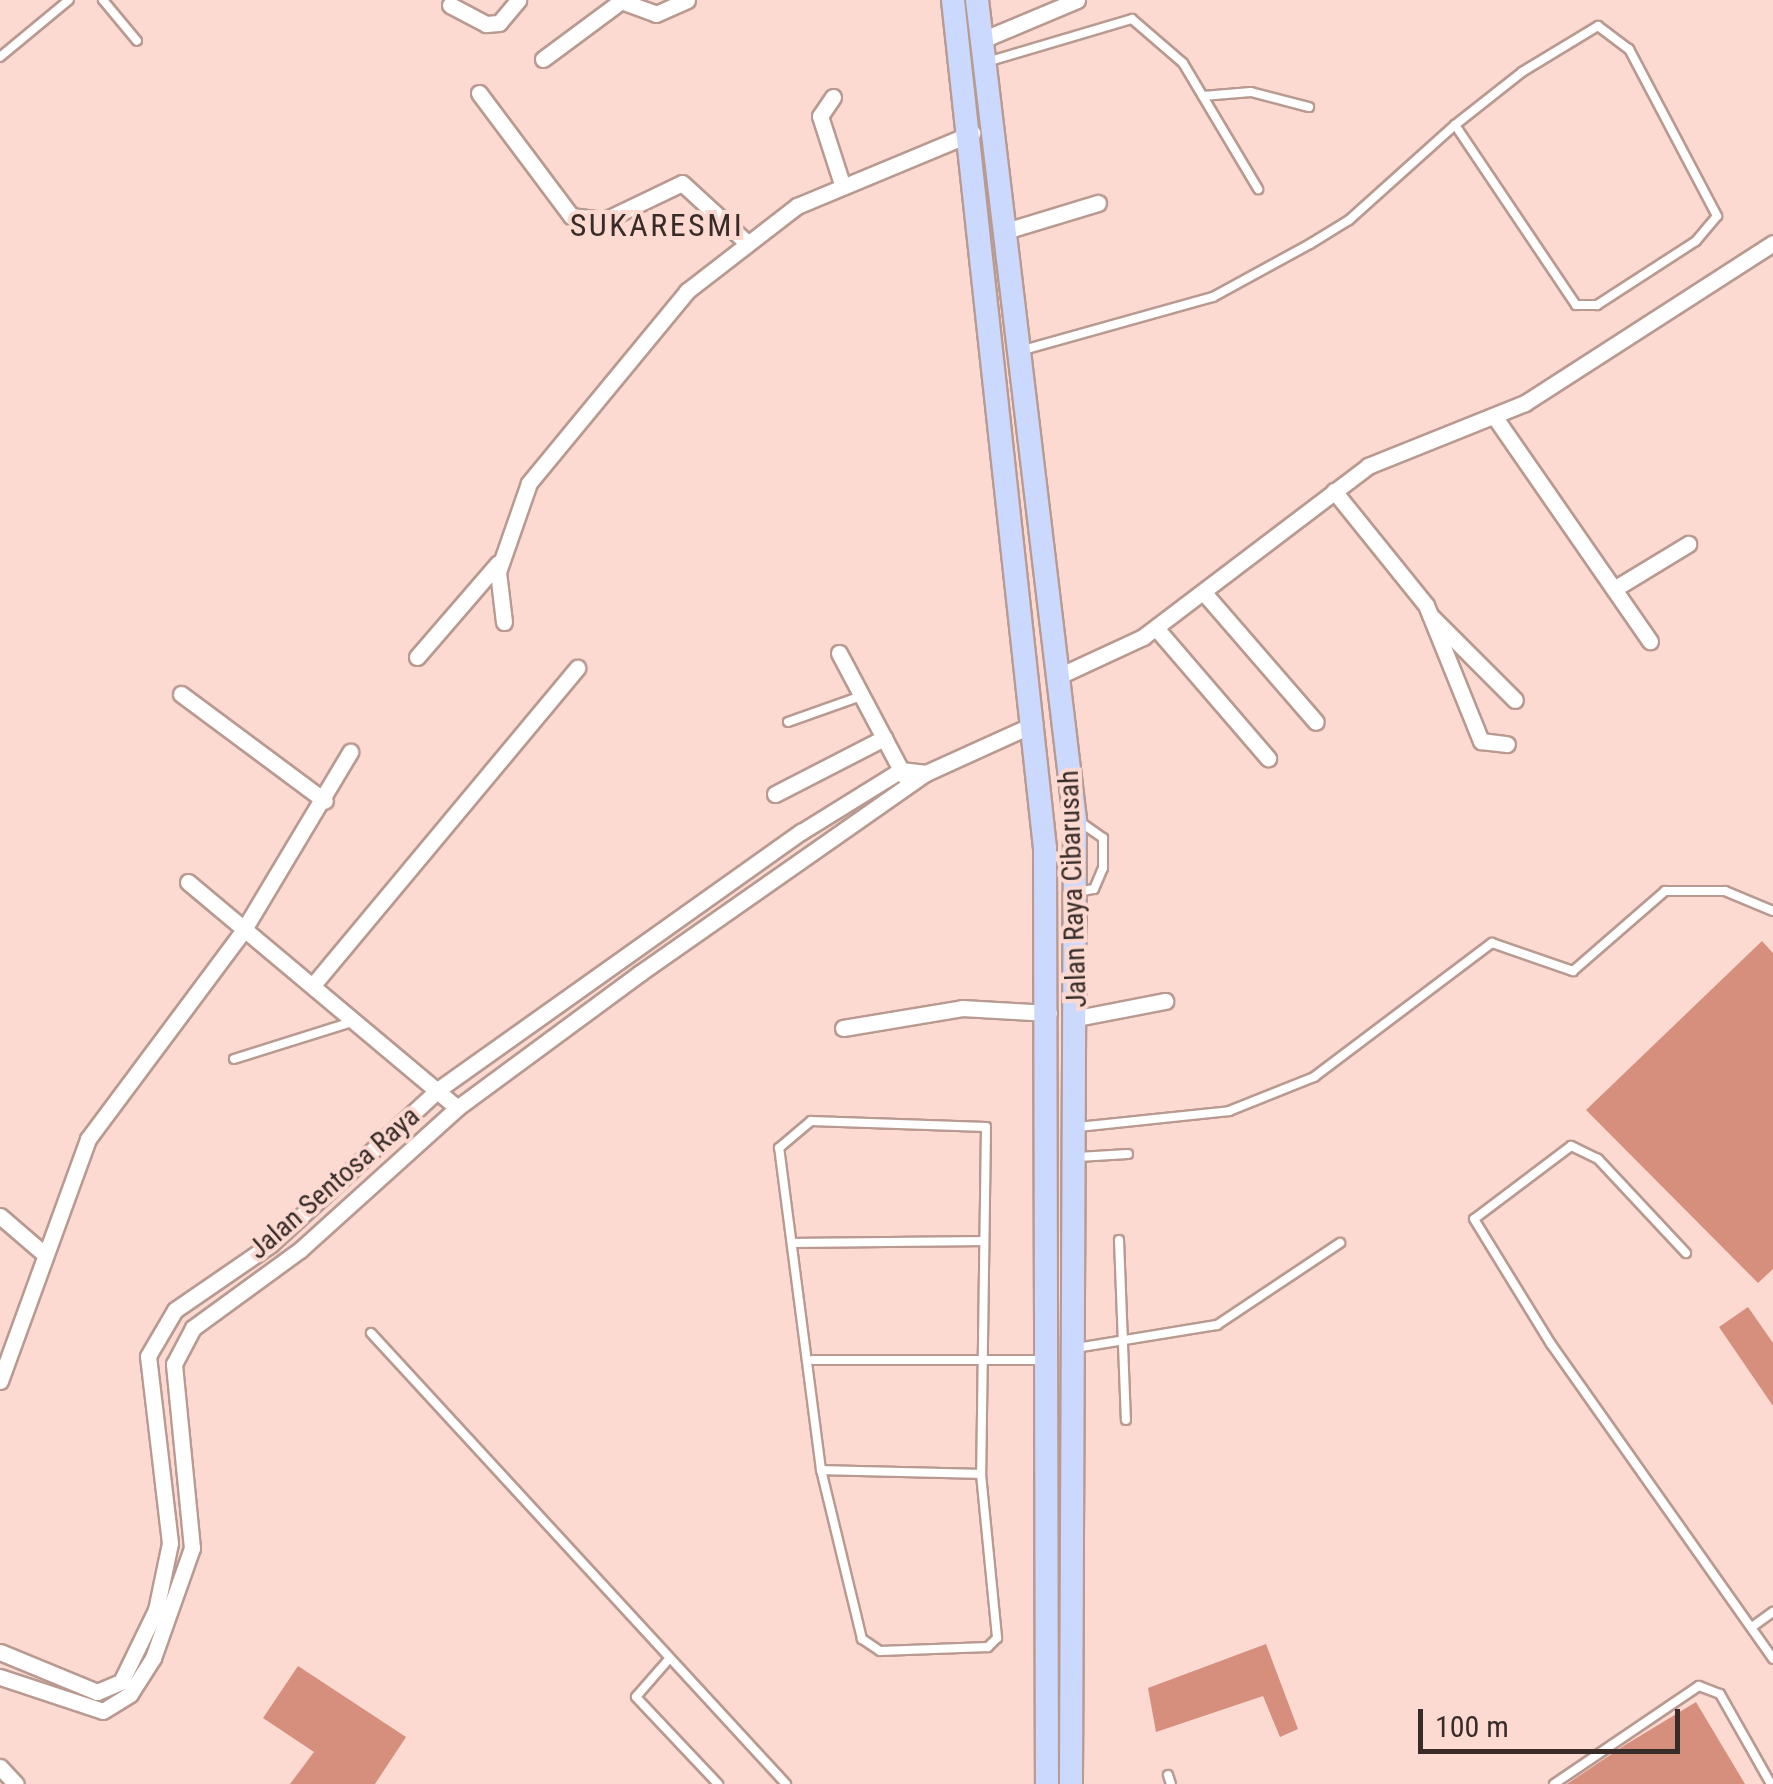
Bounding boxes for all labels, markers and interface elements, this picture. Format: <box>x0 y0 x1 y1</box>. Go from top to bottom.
district label: SUKARESMI <box>570 206 744 244</box>
street label: Jalan Raya Cibarusah <box>1052 770 1094 1008</box>
street label: Jalan Sentosa Raya <box>242 1100 426 1266</box>
scale bar <box>1423 1689 1686 1751</box>
text: 100 m <box>1435 1709 1509 1744</box>

